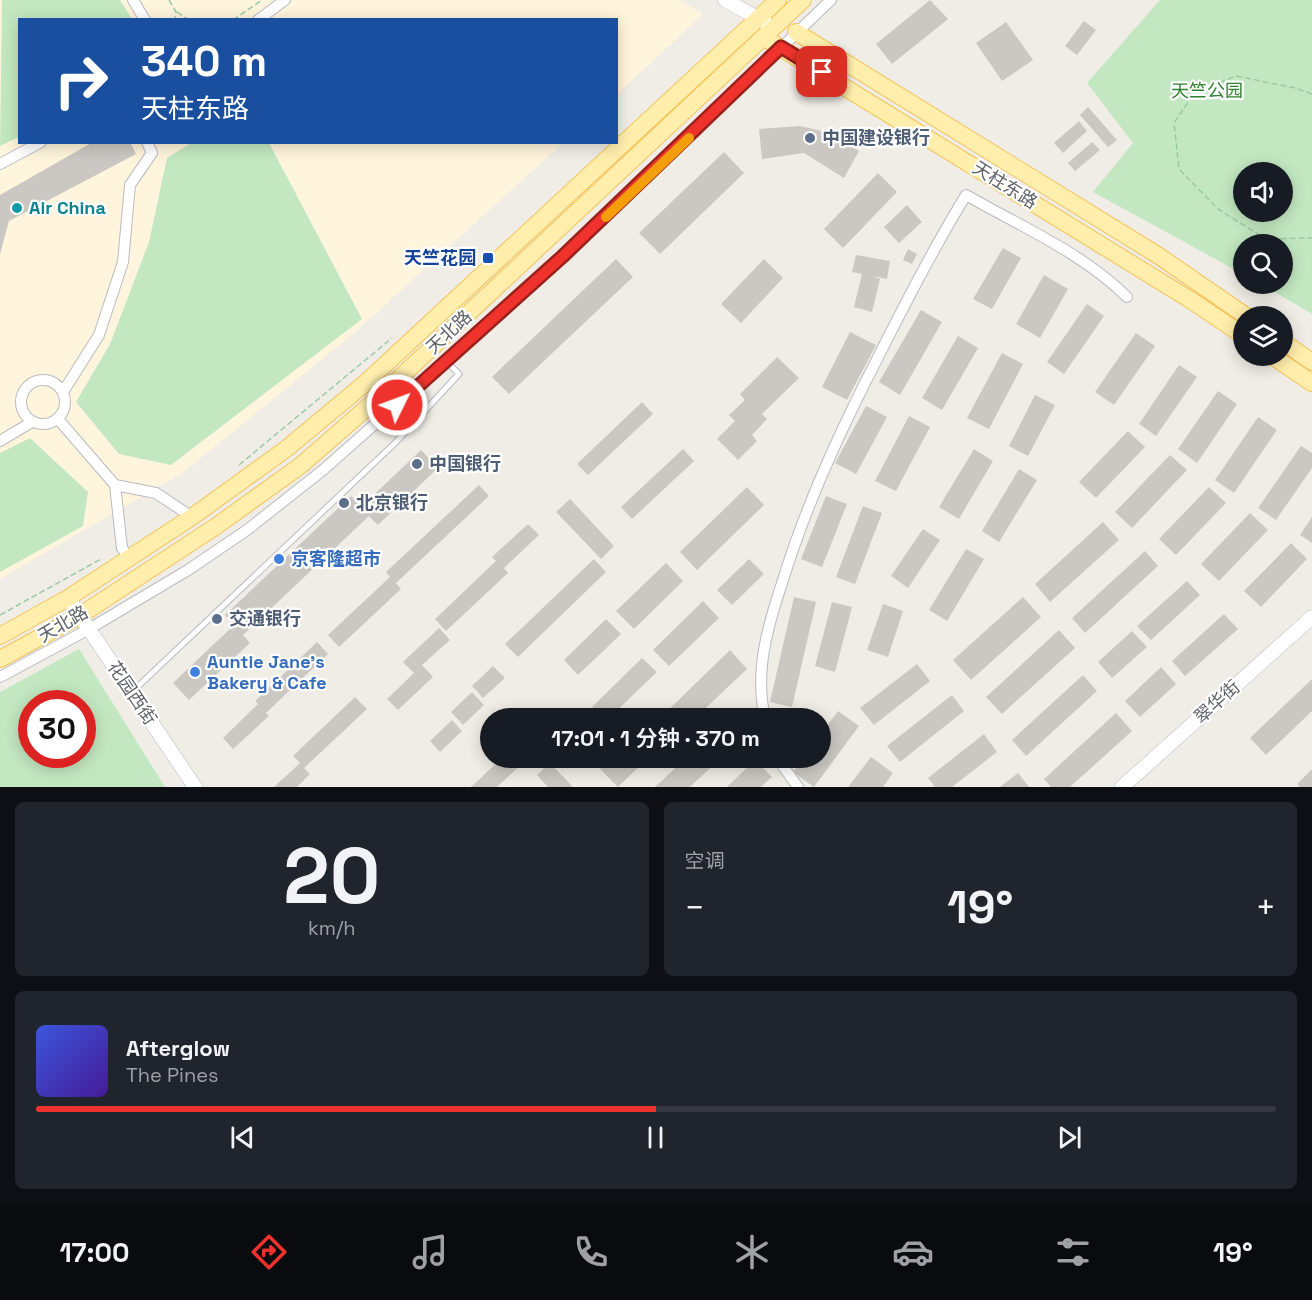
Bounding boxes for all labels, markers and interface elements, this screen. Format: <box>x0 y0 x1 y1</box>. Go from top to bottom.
text: 340 m <box>141 35 267 88</box>
icon: right <box>42 42 120 120</box>
pin <box>796 46 847 97</box>
icon: arrive <box>805 55 838 88</box>
park label: 天竺公园 <box>1171 79 1243 102</box>
text: 天柱东路 <box>141 91 249 126</box>
place label: 中国建设银行 <box>822 126 930 149</box>
marker: 中国建设银行 <box>803 131 817 145</box>
street label: 天柱东路 <box>969 156 1042 213</box>
map controls <box>1233 162 1293 366</box>
button: sound <box>1233 162 1293 222</box>
place label: Air China <box>29 196 106 219</box>
marker: Air China <box>10 201 24 215</box>
button: search <box>1233 234 1293 294</box>
place label: 天竺花园 <box>404 246 476 269</box>
marker: 天竺花园 <box>481 251 495 265</box>
street label: 天北路 <box>421 305 476 358</box>
button: layers <box>1233 306 1293 366</box>
position arrow <box>365 373 429 437</box>
place label: 中国银行 <box>429 452 501 475</box>
marker: 中国银行 <box>410 457 424 471</box>
place label: 北京银行 <box>356 491 428 514</box>
marker: 北京银行 <box>337 496 351 510</box>
place label: 京客隆超市 <box>291 547 381 570</box>
marker: 京客隆超市 <box>272 552 286 566</box>
street label: 天北路 <box>34 600 92 647</box>
place label: 交通银行 <box>229 607 301 630</box>
marker: 交通银行 <box>210 612 224 626</box>
place label: Auntie Jane's Bakery & Cafe <box>207 650 327 694</box>
street label: 花园西街 <box>103 656 162 729</box>
marker: Auntie Jane's Bakery & Cafe <box>188 665 202 679</box>
street label: 翠华街 <box>1189 675 1244 728</box>
speed limit sign: 30 <box>18 690 96 768</box>
text: 17:01 · 1 分钟 · 370 m <box>551 724 760 752</box>
text: 20 <box>283 826 380 926</box>
text: 空调 <box>685 848 725 874</box>
text: 19° <box>947 879 1013 936</box>
text: − <box>685 887 705 929</box>
text: + <box>1256 887 1276 929</box>
text: km/h <box>308 915 356 941</box>
text: Afterglow <box>126 1034 230 1062</box>
text: The Pines <box>126 1062 219 1088</box>
icon: previous <box>226 1121 259 1154</box>
icon: pause <box>639 1121 672 1154</box>
icon: next <box>1053 1121 1086 1154</box>
icon: directions <box>248 1231 290 1273</box>
icon: music <box>409 1231 451 1273</box>
icon: phone <box>570 1231 612 1273</box>
icon: climate <box>731 1231 773 1273</box>
icon: car <box>892 1231 934 1273</box>
icon: filters <box>1052 1231 1094 1273</box>
text: 17:00 <box>59 1235 130 1270</box>
text: 19° <box>1213 1235 1253 1270</box>

